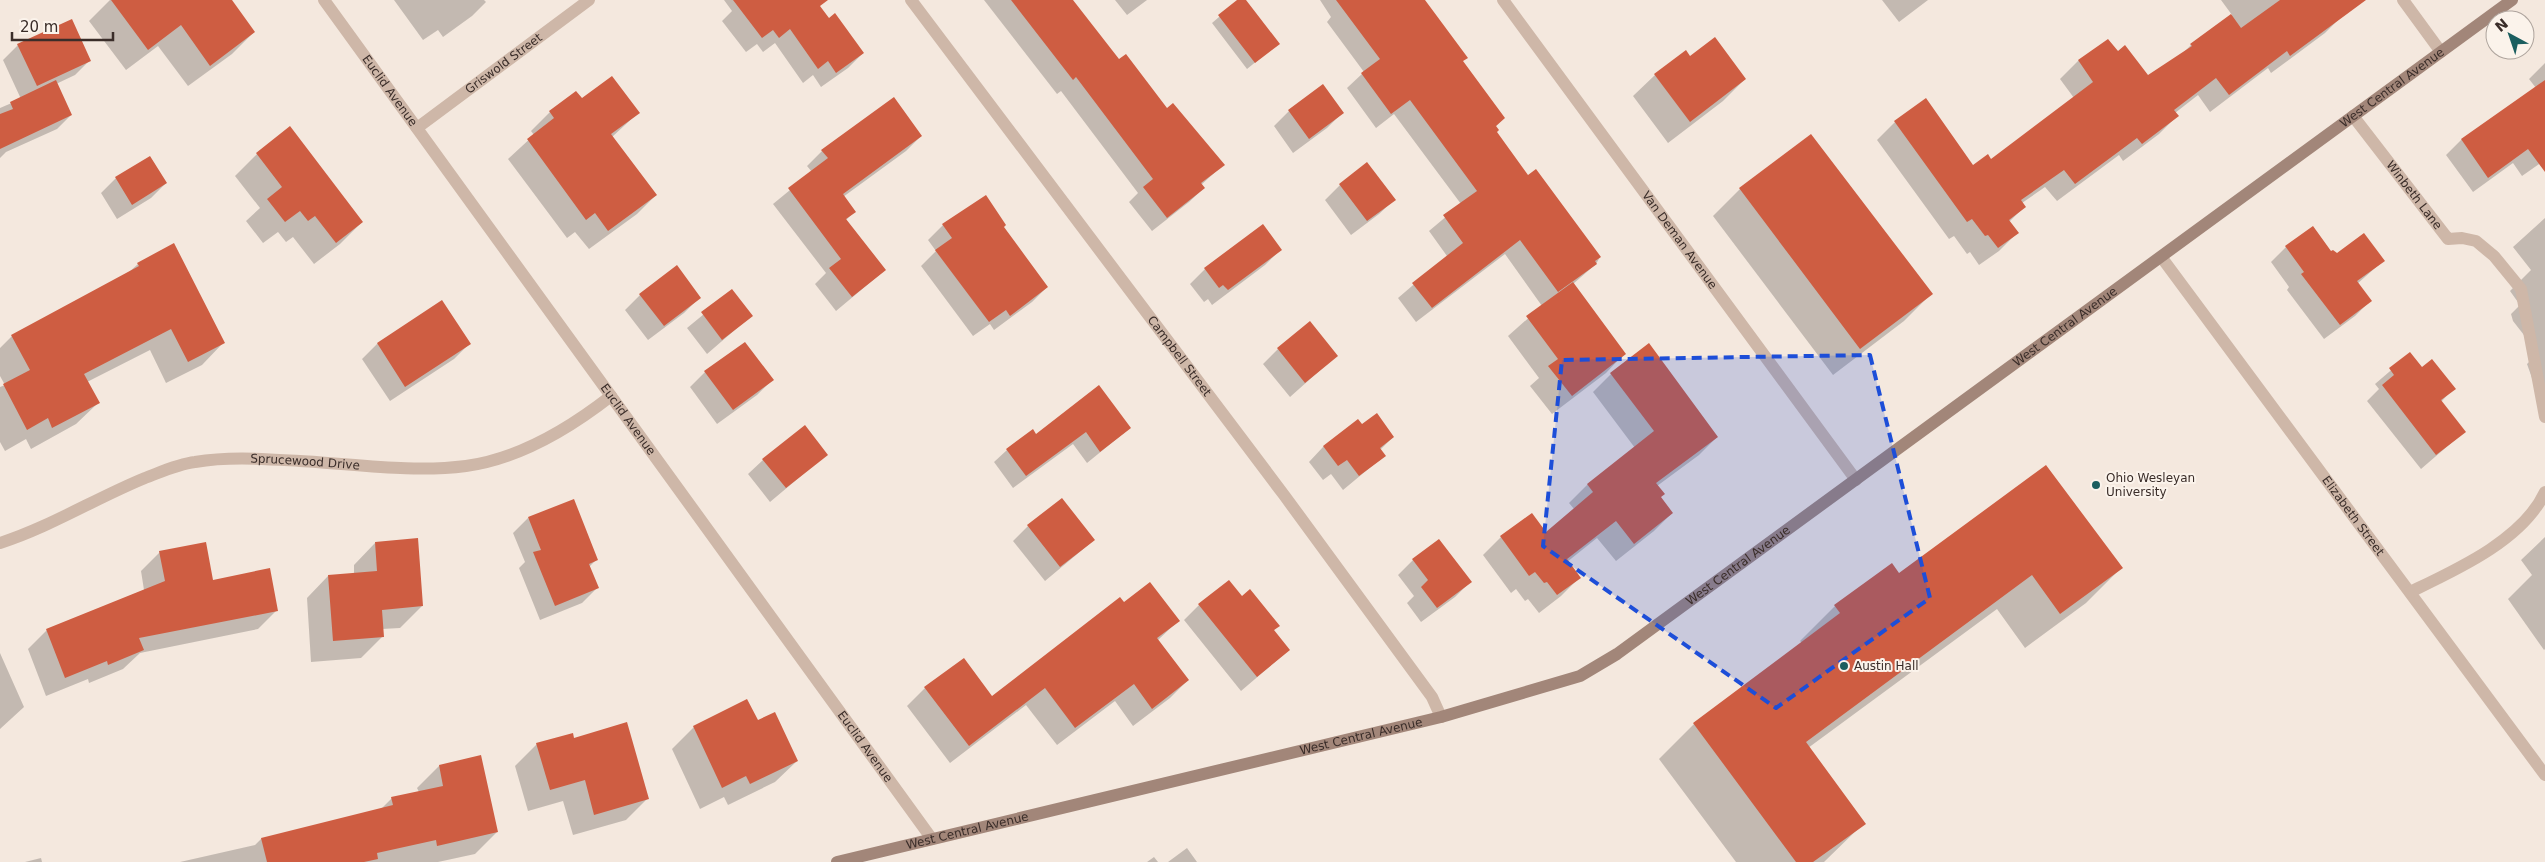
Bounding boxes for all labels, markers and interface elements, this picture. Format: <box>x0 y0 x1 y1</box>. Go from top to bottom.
scale bar <box>12 10 114 42</box>
north arrow <box>2485 10 2535 60</box>
text: N <box>2492 15 2511 35</box>
text: 20 m <box>20 18 58 36</box>
street label: Griswold Street <box>462 30 545 97</box>
street label: West Central Avenue <box>2337 45 2447 130</box>
street label: Euclid Avenue <box>359 52 420 129</box>
street label: Winbeth Lane <box>2383 158 2445 232</box>
street label: Van Deman Avenue <box>1639 188 1720 292</box>
street label: West Central Avenue <box>2010 284 2120 369</box>
street label: Campbell Street <box>1145 313 1214 399</box>
street label: Euclid Avenue <box>597 381 658 458</box>
street label: Sprucewood Drive <box>250 452 360 473</box>
place label: Ohio Wesleyan University <box>2106 471 2195 499</box>
street label: Elizabeth Street <box>2319 473 2387 559</box>
marker: Ohio Wesleyan University <box>2090 479 2102 491</box>
street label: West Central Avenue <box>1683 523 1793 608</box>
place label: Austin Hall <box>1854 659 1919 673</box>
marker: Austin Hall <box>1838 660 1850 672</box>
street label: Euclid Avenue <box>835 708 896 785</box>
street label: West Central Avenue <box>1298 715 1424 758</box>
street label: West Central Avenue <box>905 809 1030 852</box>

